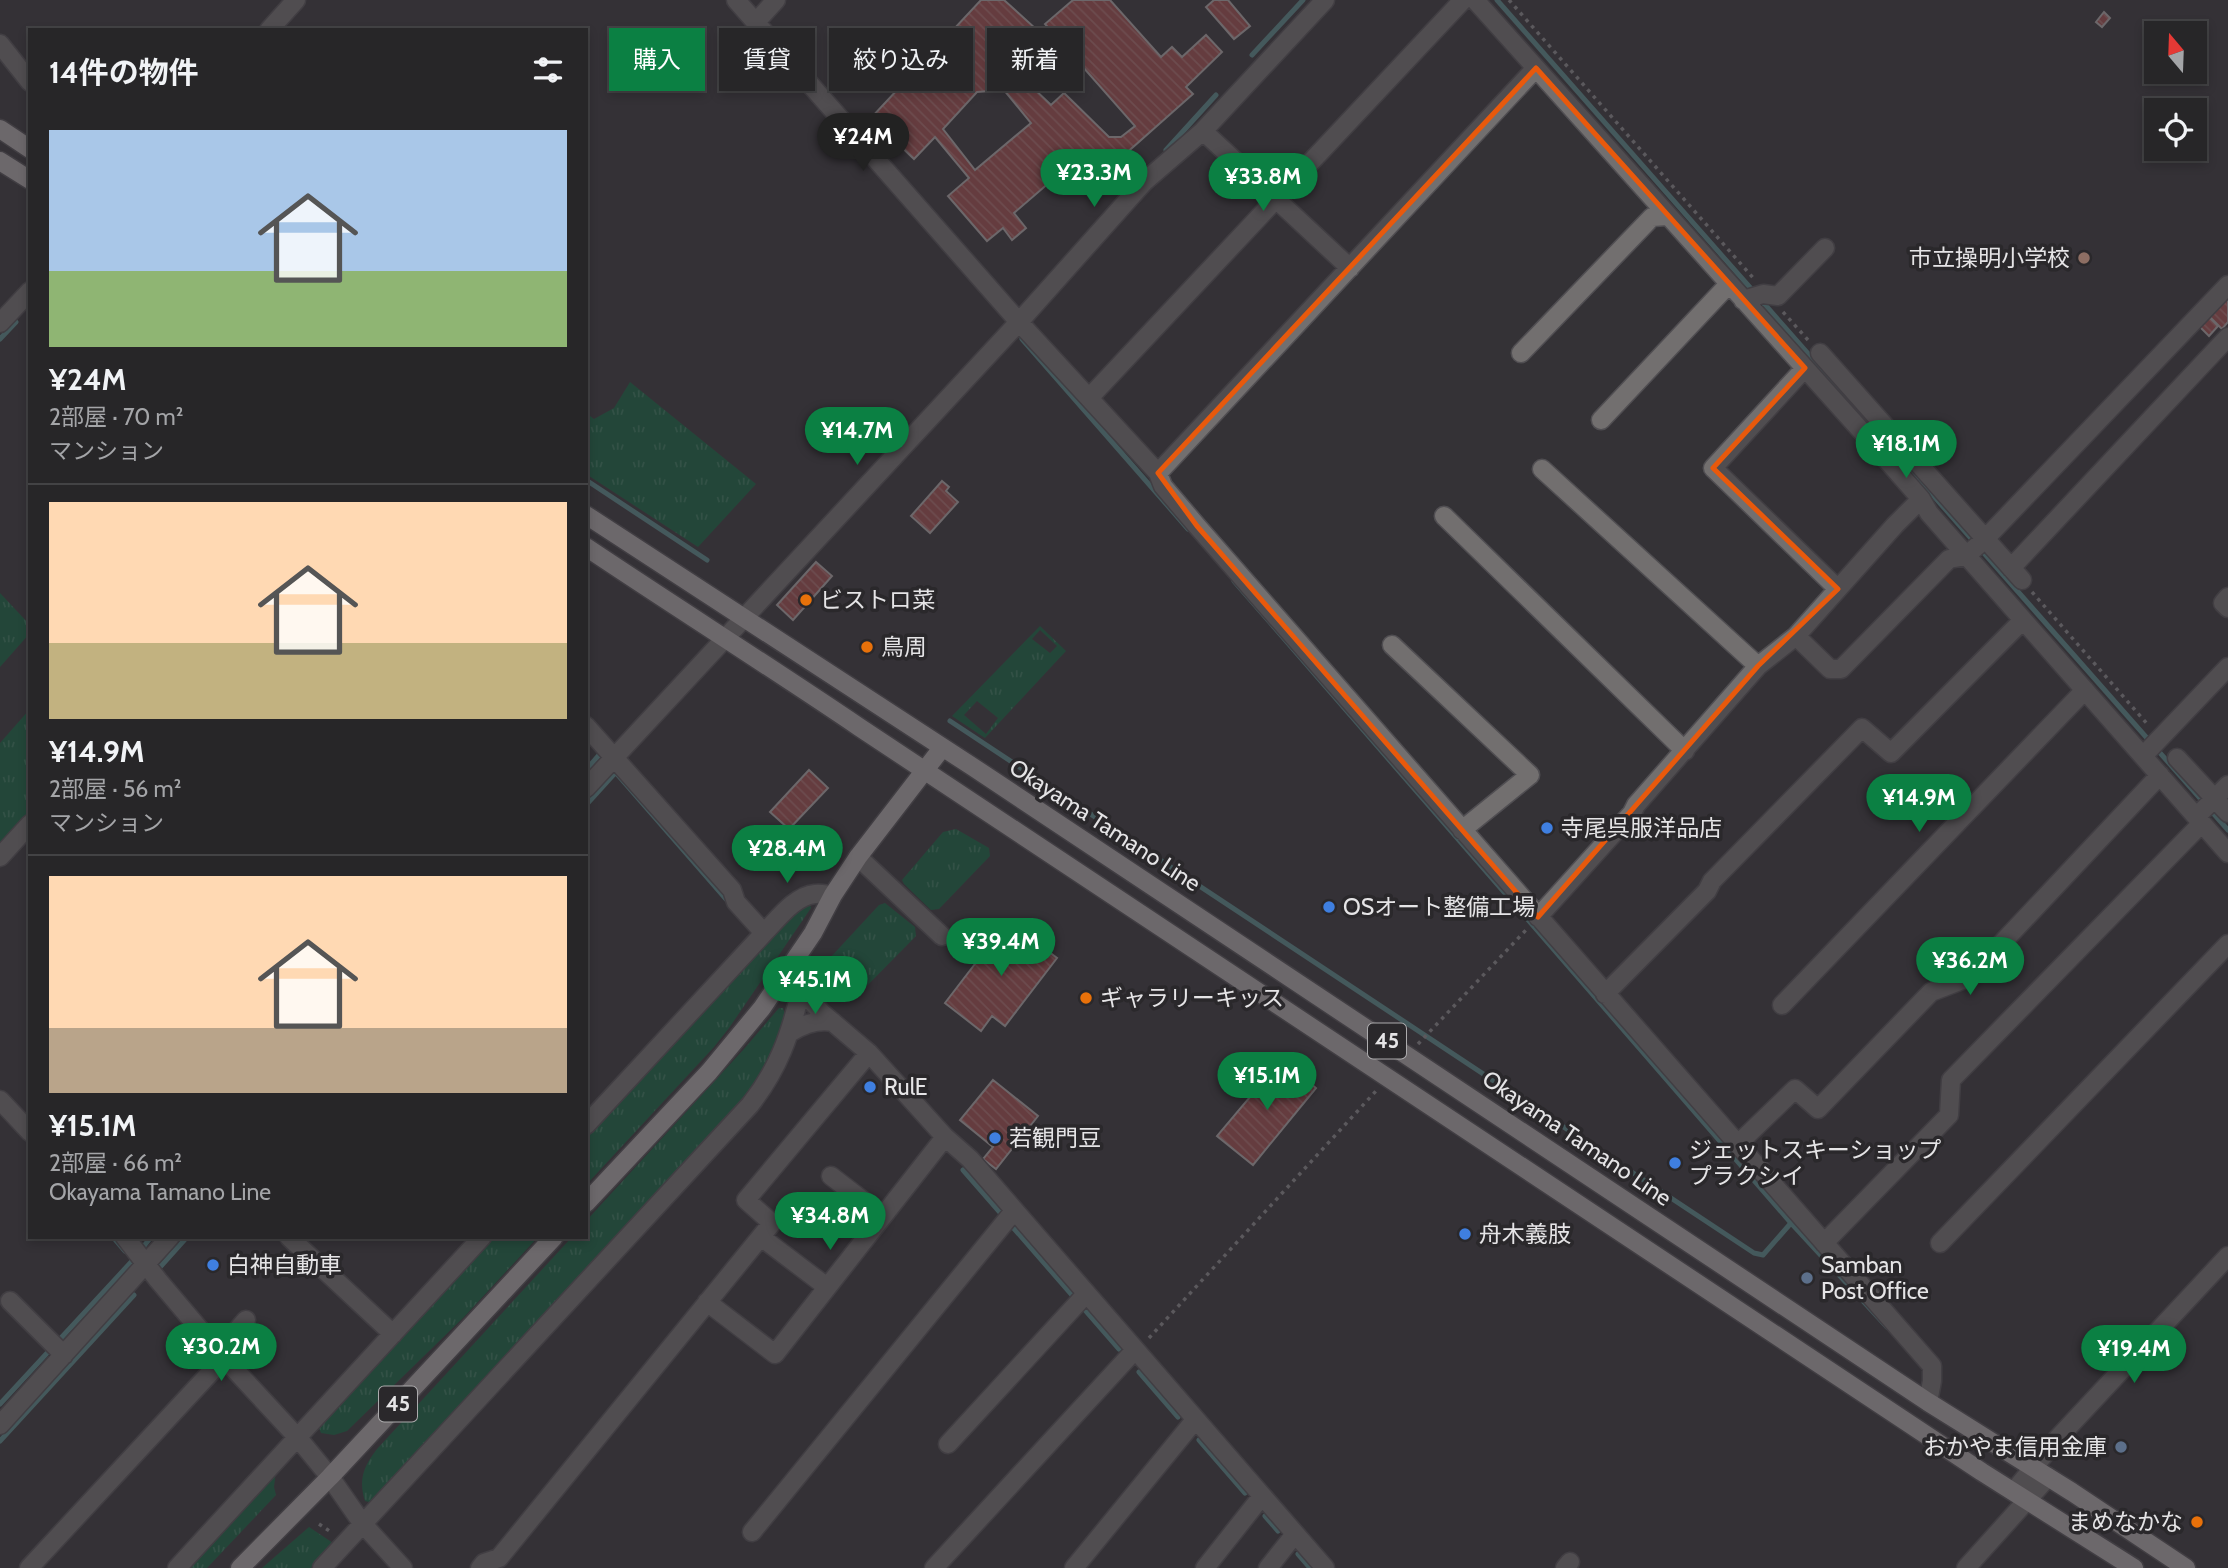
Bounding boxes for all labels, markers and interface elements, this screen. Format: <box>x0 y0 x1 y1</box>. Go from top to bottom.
north arrow <box>2144 21 2207 84</box>
map controls <box>2144 21 2207 161</box>
chip: 購入 <box>609 28 705 91</box>
chip: 賃貸 <box>719 28 815 91</box>
chip: 絞り込み <box>829 28 973 91</box>
chip: 新着 <box>987 28 1083 91</box>
icon: filters <box>529 51 567 89</box>
text: 14件の物件 <box>49 54 199 91</box>
button: locate <box>2144 98 2207 161</box>
pin: ¥24M <box>822 114 904 173</box>
text: ¥24M <box>833 122 893 150</box>
pin: ¥23.3M <box>1037 150 1151 209</box>
pin: ¥33.8M <box>1206 154 1320 213</box>
text: ¥23.3M <box>1056 158 1132 186</box>
text: ¥33.8M <box>1225 162 1301 190</box>
icon: home <box>245 175 371 301</box>
place label: 市立操明小学校 <box>1909 244 2070 272</box>
marker: 市立操明小学校 <box>2076 250 2092 266</box>
text: ¥24M <box>49 361 127 398</box>
text: 2部屋 · 70 m² <box>49 403 183 431</box>
pin: ¥14.7M <box>800 407 914 467</box>
text: ¥14.7M <box>821 416 893 444</box>
pin: ¥18.1M <box>1849 420 1963 480</box>
text: ¥18.1M <box>1872 429 1940 457</box>
text: マンション <box>49 437 164 465</box>
icon: home <box>245 547 371 673</box>
place label: ビストロ菜 <box>820 586 935 614</box>
marker: ビストロ菜 <box>798 592 814 608</box>
place label: 鳥周 <box>881 633 927 661</box>
marker: 鳥周 <box>859 639 875 655</box>
text: ¥14.9M <box>49 733 145 770</box>
street label: Okayama Tamano Line <box>1004 753 1206 897</box>
pin: ¥14.9M <box>1862 774 1976 834</box>
text: 2部屋 · 56 m² <box>49 775 181 803</box>
text: ¥14.9M <box>1882 783 1956 811</box>
text: マンション <box>49 809 164 837</box>
place label: 寺尾呉服洋品店 <box>1561 814 1722 842</box>
marker: 寺尾呉服洋品店 <box>1539 820 1555 836</box>
pin: ¥28.4M <box>730 826 844 885</box>
text: ¥28.4M <box>748 834 826 862</box>
place label: OSオート整備工場 <box>1343 893 1535 921</box>
marker: OSオート整備工場 <box>1321 899 1337 915</box>
pin: ¥39.4M <box>944 918 1058 978</box>
icon: home <box>245 921 371 1047</box>
text: ¥39.4M <box>962 927 1040 955</box>
pin: ¥36.2M <box>1913 937 2027 997</box>
text: ¥36.2M <box>1932 946 2008 974</box>
pin: ¥45.1M <box>758 956 872 1016</box>
text: ¥45.1M <box>779 965 851 993</box>
place label: ギャラリーキッス <box>1100 984 1284 1012</box>
marker: ギャラリーキッス <box>1078 990 1094 1006</box>
road number: 45 <box>1368 1024 1406 1058</box>
pin: ¥15.1M <box>1210 1052 1324 1112</box>
text: ¥15.1M <box>1233 1061 1301 1089</box>
street label: Okayama Tamano Line <box>1477 1064 1677 1212</box>
place label: RulE <box>884 1073 927 1101</box>
marker: RulE <box>862 1079 878 1095</box>
text: ¥15.1M <box>49 1107 136 1144</box>
place label: 若観門豆 <box>1009 1124 1101 1152</box>
marker: 若観門豆 <box>987 1130 1003 1146</box>
place label: ジェットスキーショップ プラクシイ <box>1689 1136 1942 1190</box>
text: 2部屋 · 66 m² <box>49 1149 182 1177</box>
marker: ジェットスキーショップ プラクシイ <box>1667 1155 1683 1171</box>
text: Okayama Tamano Line <box>49 1178 271 1206</box>
pin: ¥34.8M <box>773 1192 887 1252</box>
text: ¥34.8M <box>791 1201 869 1229</box>
place label: 舟木義肢 <box>1479 1220 1571 1248</box>
marker: 舟木義肢 <box>1457 1226 1473 1242</box>
place label: 白神自動車 <box>227 1251 342 1279</box>
place label: Samban Post Office <box>1821 1251 1929 1305</box>
marker: 白神自動車 <box>205 1257 221 1273</box>
marker: Samban Post Office <box>1799 1270 1815 1286</box>
pin: ¥30.2M <box>164 1324 278 1383</box>
pin: ¥19.4M <box>2077 1326 2191 1385</box>
text: ¥30.2M <box>182 1332 260 1360</box>
text: ¥19.4M <box>2097 1334 2171 1362</box>
road number: 45 <box>379 1386 417 1422</box>
place label: おかやま信用金庫 <box>1923 1433 2107 1461</box>
marker: おかやま信用金庫 <box>2113 1439 2129 1455</box>
place label: まめなかな <box>2068 1508 2183 1536</box>
marker: まめなかな <box>2189 1514 2205 1530</box>

